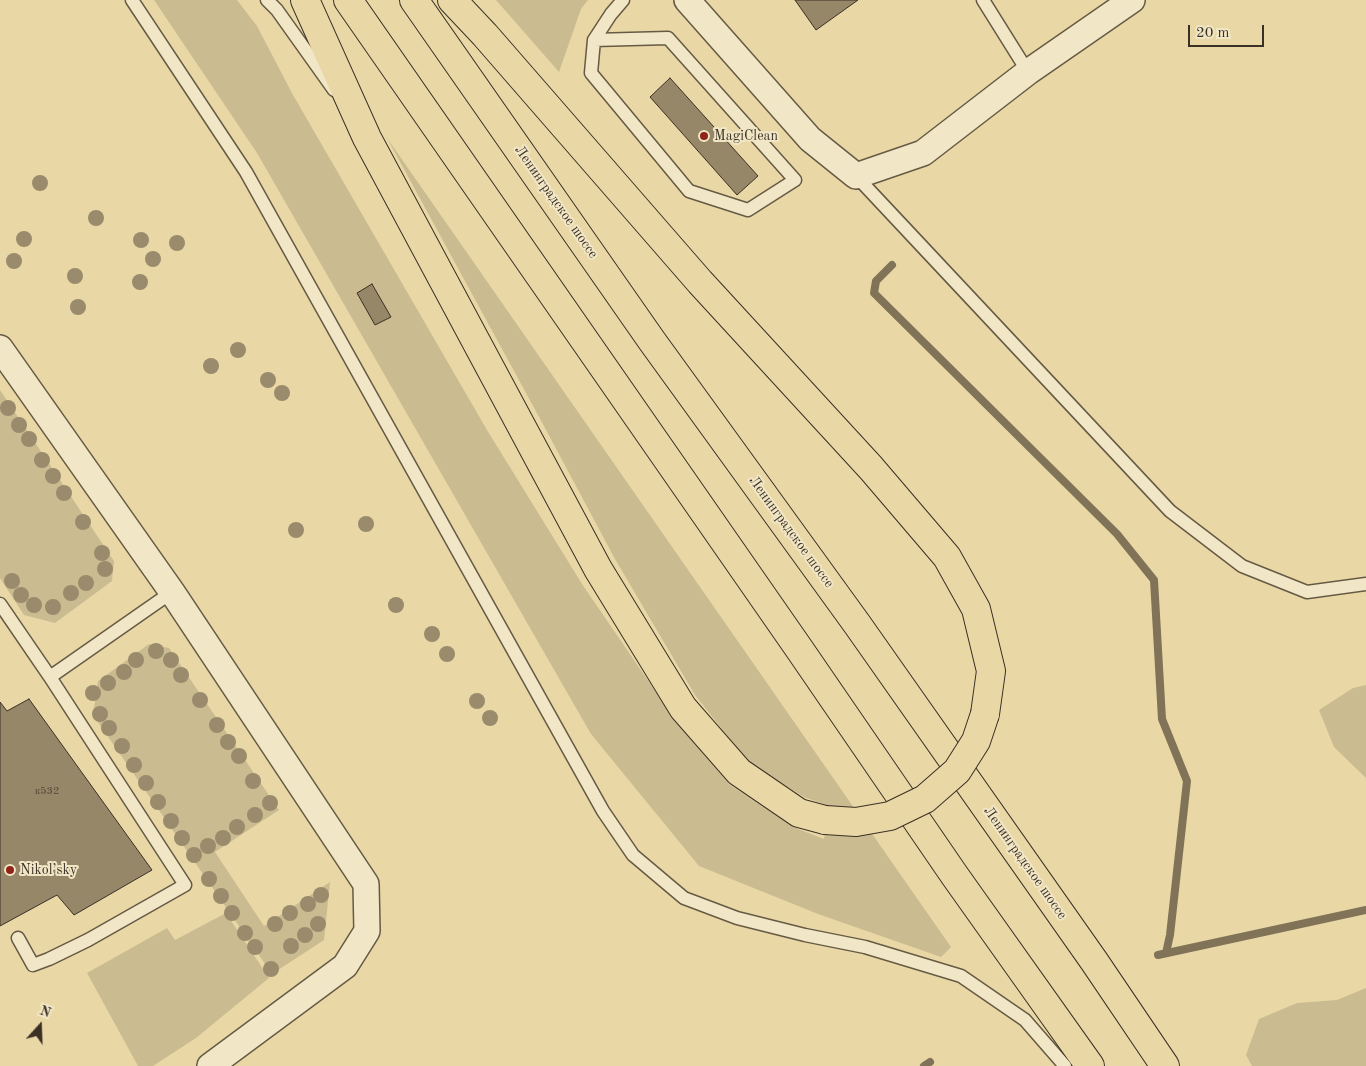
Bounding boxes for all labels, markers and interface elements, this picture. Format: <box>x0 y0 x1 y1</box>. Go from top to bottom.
scale bar <box>1191 15 1267 47</box>
text: 20 m <box>1196 26 1230 41</box>
place label: MagiClean <box>714 128 778 144</box>
marker: MagiClean <box>698 130 710 142</box>
street label: Ленинградское шоссе <box>511 142 601 262</box>
street label: Ленинградское шоссе <box>745 473 837 591</box>
house number: к532 <box>35 784 59 798</box>
street label: Ленинградское шоссе <box>980 803 1070 923</box>
place label: Nikol’sky <box>20 862 77 878</box>
marker: Nikol’sky <box>4 864 16 876</box>
north arrow <box>15 1001 65 1051</box>
text: N <box>38 1003 53 1020</box>

